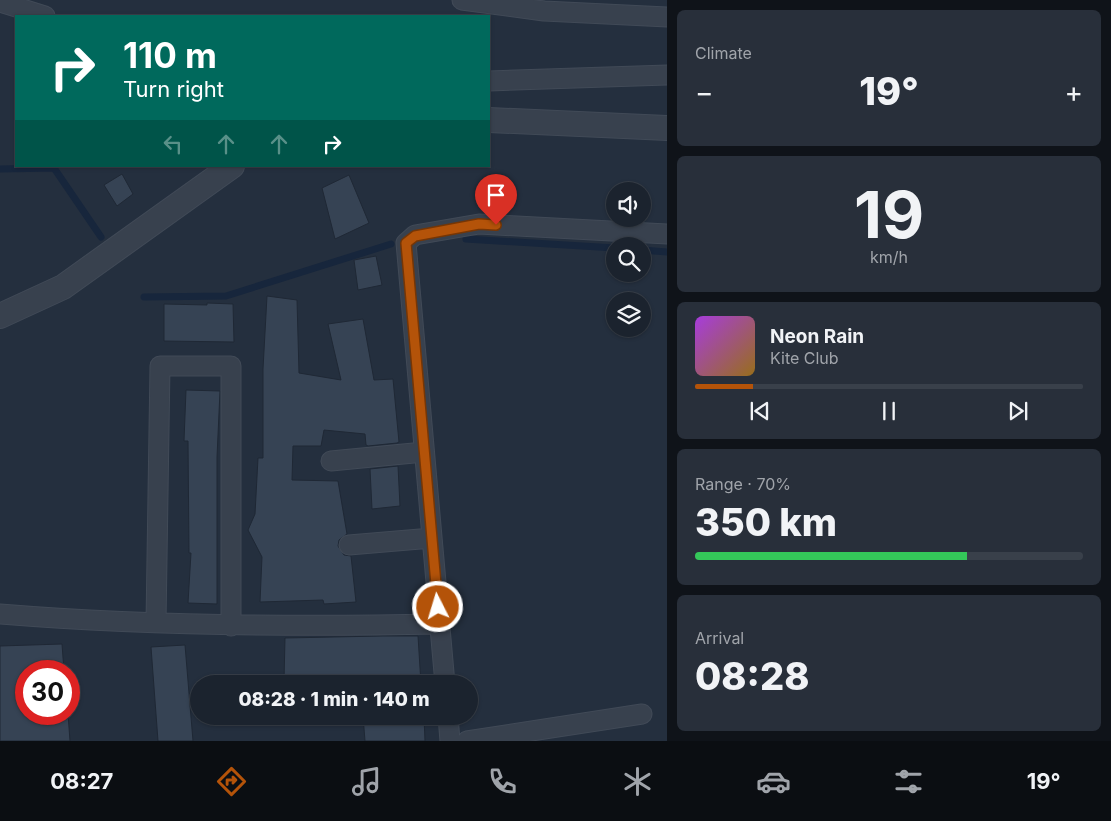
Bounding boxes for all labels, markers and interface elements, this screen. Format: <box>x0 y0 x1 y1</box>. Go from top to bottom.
text: 110 m <box>123 34 217 76</box>
icon: right <box>40 35 105 100</box>
text: Climate <box>695 43 752 63</box>
text: 19° <box>859 68 919 114</box>
text: − <box>695 75 714 109</box>
text: + <box>1064 75 1083 109</box>
text: Turn right <box>123 76 224 102</box>
icon: left <box>159 130 187 158</box>
icon: ahead <box>212 130 240 158</box>
icon: ahead <box>265 130 293 158</box>
icon: right <box>318 130 346 158</box>
pin <box>475 174 517 225</box>
text: 19 <box>854 175 924 254</box>
icon: arrive <box>482 181 510 209</box>
map controls <box>606 182 651 337</box>
button: sound <box>606 182 651 227</box>
button: search <box>606 237 651 282</box>
text: km/h <box>870 247 908 267</box>
button: layers <box>606 292 651 337</box>
text: Neon Rain <box>770 325 864 348</box>
text: Kite Club <box>770 348 839 368</box>
icon: previous <box>746 397 774 425</box>
icon: pause <box>875 397 903 425</box>
icon: next <box>1004 397 1032 425</box>
text: Range · 70% <box>695 474 791 494</box>
text: 350 km <box>695 499 837 545</box>
position arrow <box>411 580 463 632</box>
text: Arrival <box>695 628 744 648</box>
text: 08:28 <box>695 653 809 699</box>
speed limit sign: 30 <box>15 660 80 725</box>
text: 08:28 · 1 min · 140 m <box>238 688 430 711</box>
icon: directions <box>214 764 249 799</box>
icon: music <box>349 764 384 799</box>
icon: phone <box>485 764 520 799</box>
icon: climate <box>620 764 655 799</box>
icon: car <box>756 764 791 799</box>
icon: filters <box>891 764 926 799</box>
text: 08:27 <box>50 768 113 794</box>
text: 19° <box>1027 768 1061 794</box>

